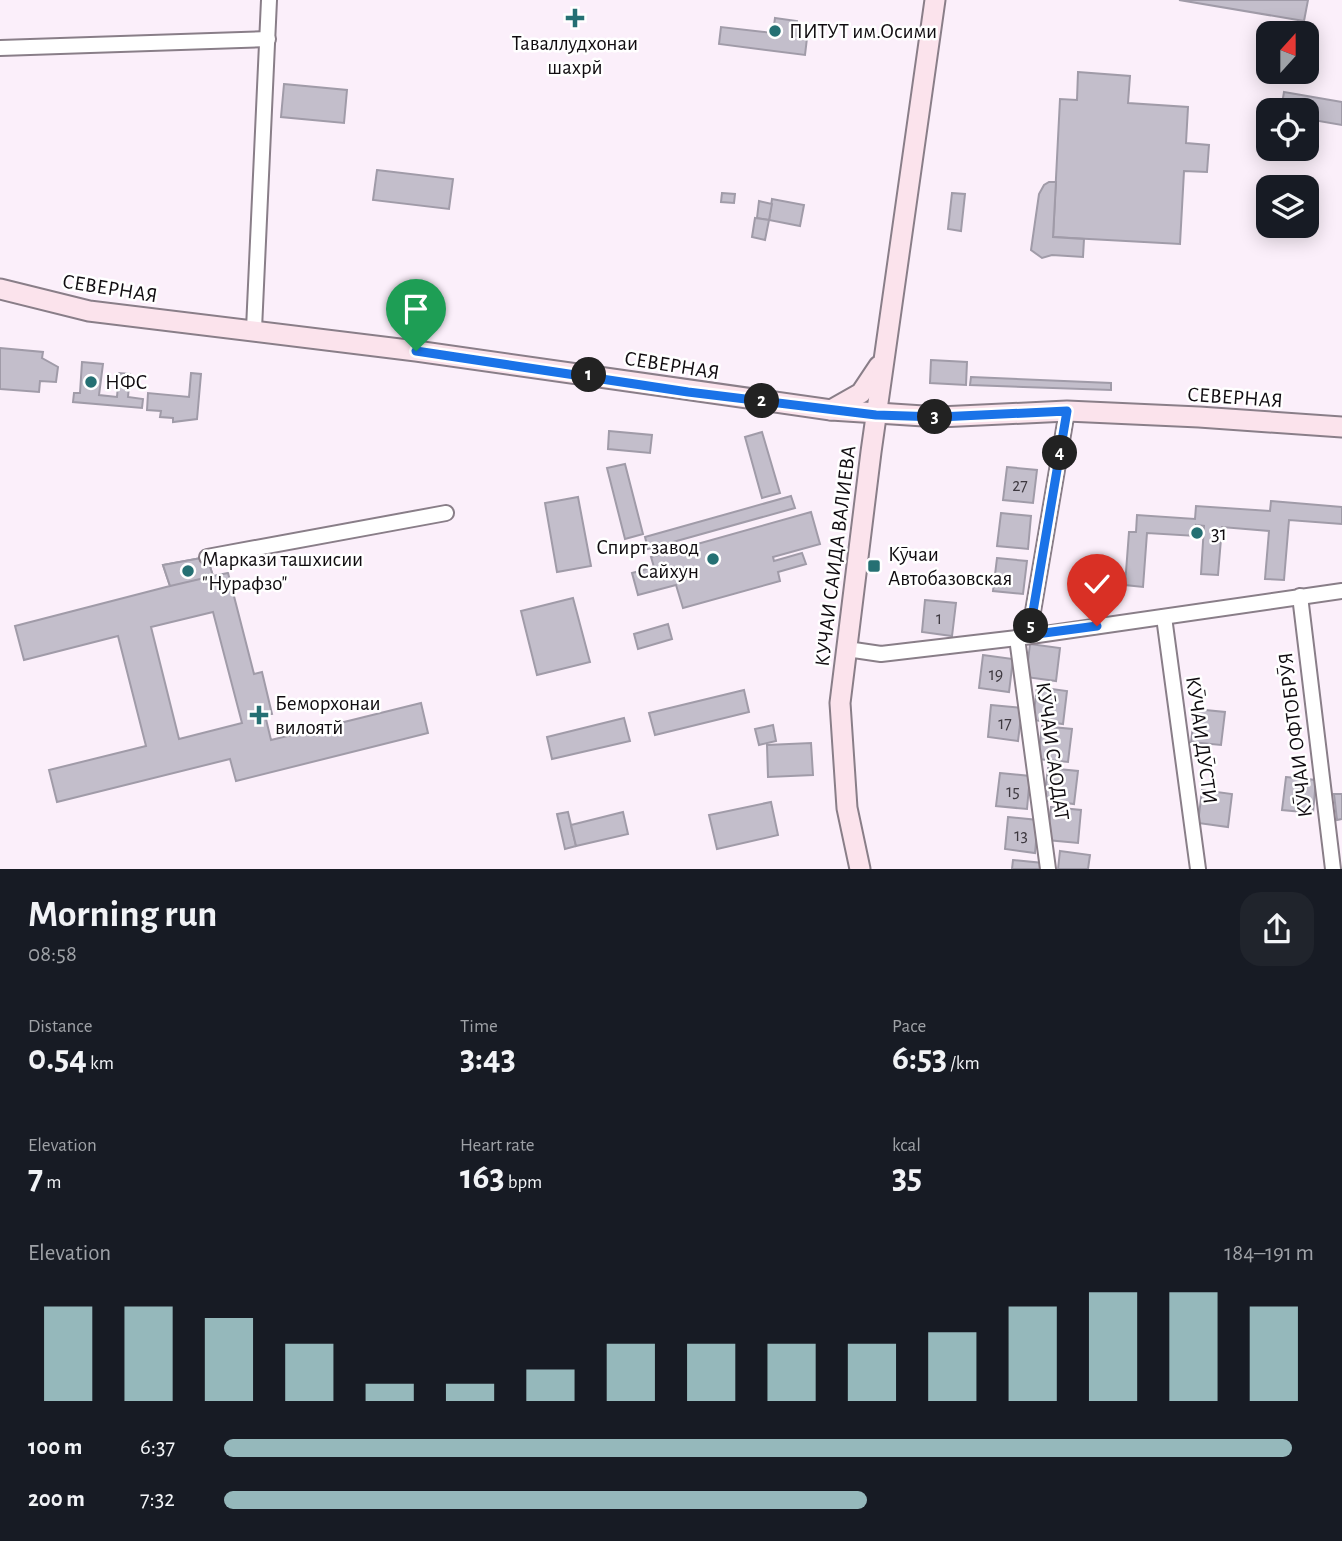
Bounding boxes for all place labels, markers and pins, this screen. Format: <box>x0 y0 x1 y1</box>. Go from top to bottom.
marker: Таваллудхонаи шахрй <box>565 8 585 28</box>
place label: ПИТУТ им.Осими <box>789 21 937 42</box>
marker: ПИТУТ им.Осими <box>767 23 783 39</box>
place label: Таваллудхонаи шахрй <box>512 33 638 78</box>
pin <box>386 279 446 351</box>
pin: 1 <box>572 358 606 392</box>
place label: НФС <box>105 372 147 393</box>
marker: НФС <box>83 374 99 390</box>
pin: 2 <box>744 384 780 418</box>
pin: 3 <box>918 400 953 434</box>
pin: 4 <box>1042 435 1078 470</box>
place label: 31 <box>1211 523 1227 544</box>
marker: 31 <box>1189 525 1205 541</box>
place label: Спирт завод Сайхун <box>596 537 699 582</box>
place label: Кӯчаи Автобазовская <box>888 544 1012 589</box>
place label: Маркази ташхисии "Нурафзо" <box>202 549 363 594</box>
marker: Спирт завод Сайхун <box>705 551 721 567</box>
pin <box>1067 554 1127 626</box>
marker: Кӯчаи Автобазовская <box>866 558 882 574</box>
marker: Маркази ташхисии "Нурафзо" <box>180 563 196 579</box>
pin: 5 <box>1014 608 1048 644</box>
place label: Беморхонаи вилоятй <box>275 693 381 738</box>
marker: Беморхонаи вилоятй <box>249 705 269 725</box>

